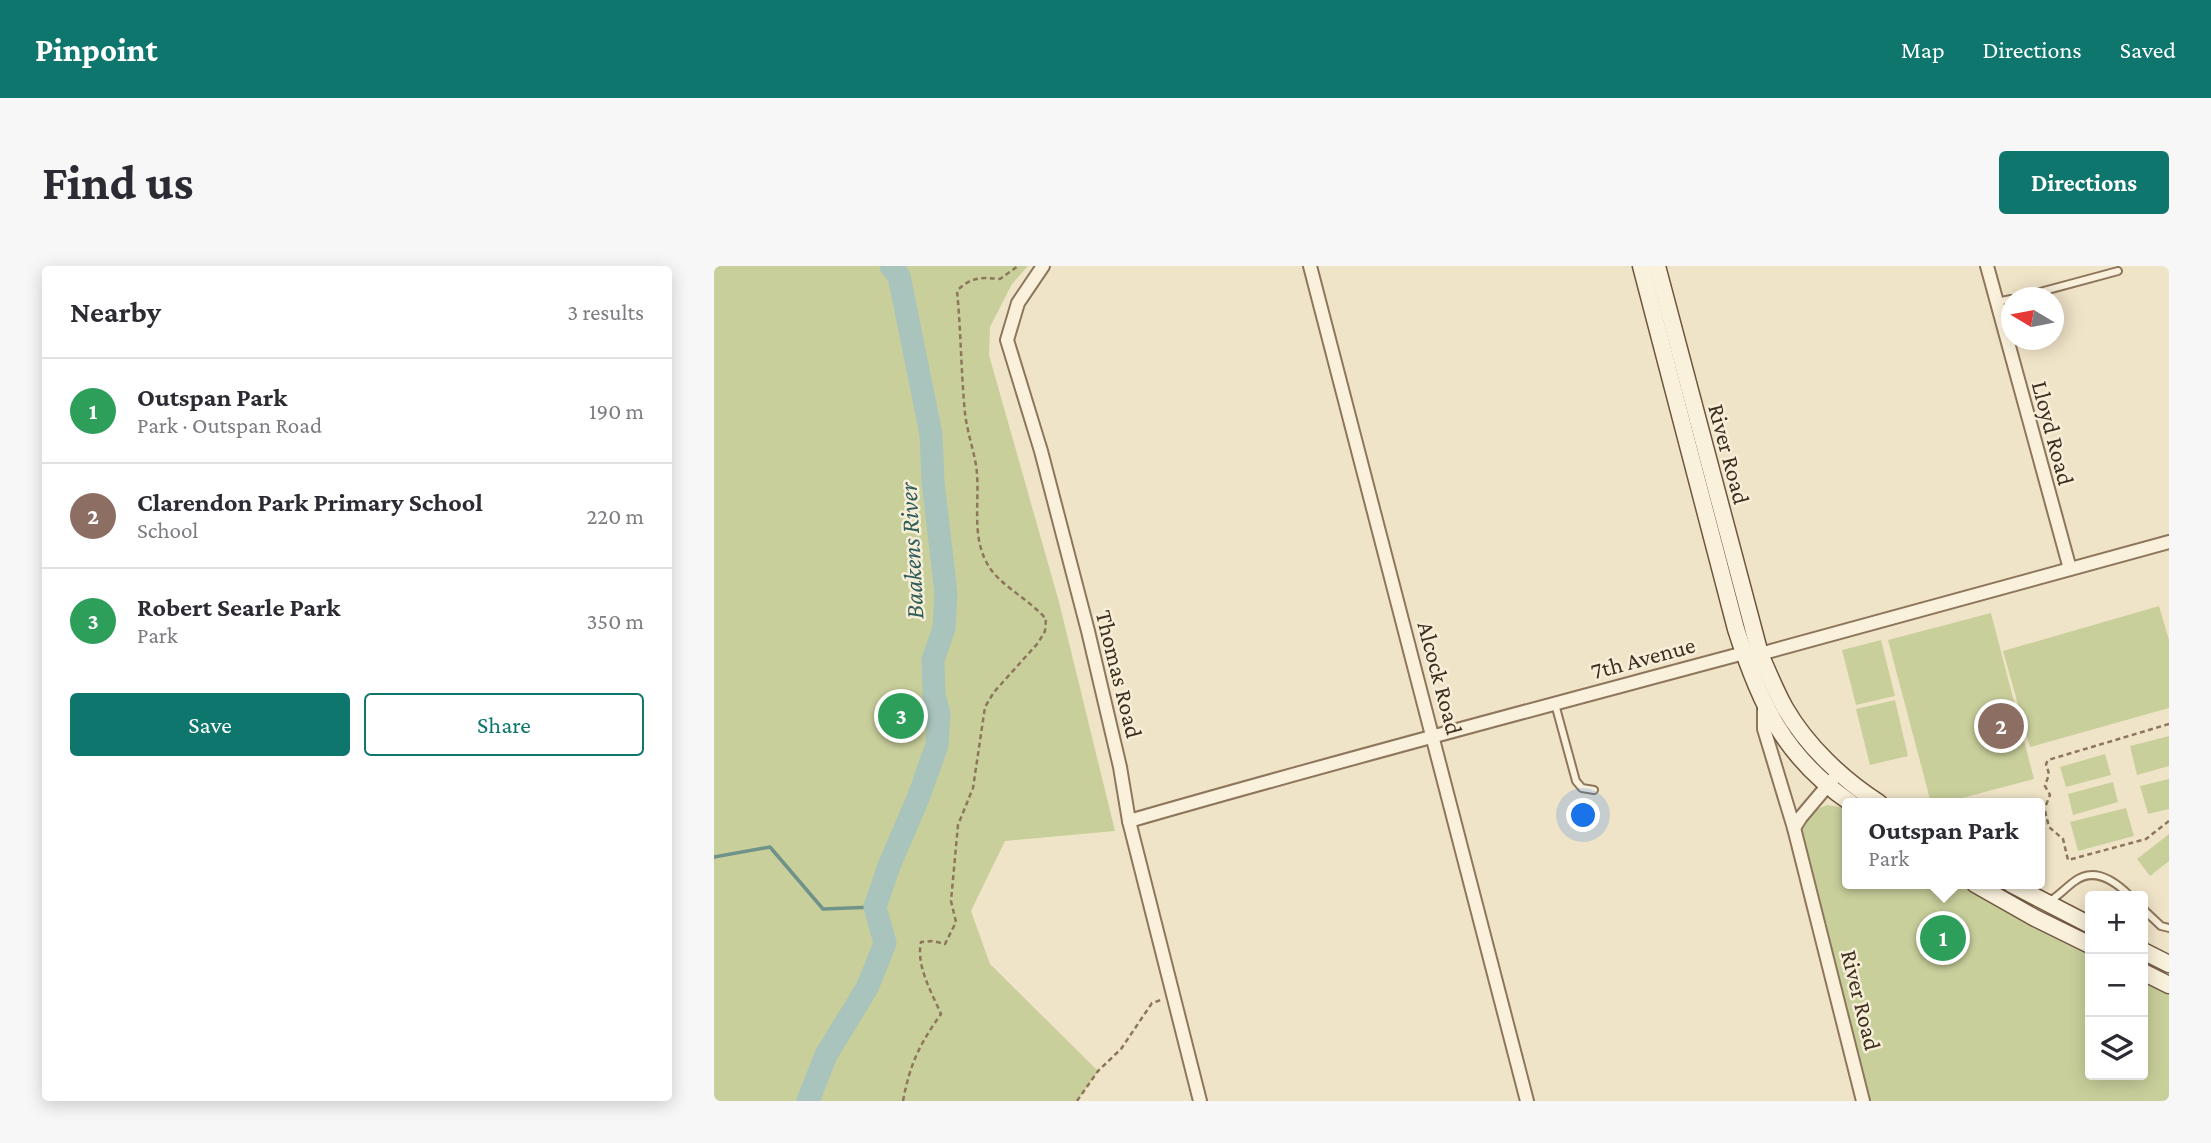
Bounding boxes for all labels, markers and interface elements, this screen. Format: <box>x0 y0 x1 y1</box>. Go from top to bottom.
text: Pinpoint <box>35 31 158 68</box>
text: Map <box>1901 36 1945 63</box>
text: Directions <box>1983 36 2082 63</box>
text: Saved <box>2120 36 2176 63</box>
button: Directions <box>1999 151 2169 214</box>
text: Find us <box>42 155 194 210</box>
north arrow <box>2001 287 2064 350</box>
text: Nearby <box>70 295 161 328</box>
text: 3 results <box>567 299 644 325</box>
street label: Lloyd Road <box>2027 378 2080 488</box>
text: Outspan Park <box>137 383 287 412</box>
text: 1 <box>89 398 97 424</box>
text: 190 m <box>589 398 644 424</box>
street label: River Road <box>1703 401 1756 507</box>
text: Park · Outspan Road <box>137 412 322 438</box>
water label: Baakens River <box>893 481 930 620</box>
text: Clarendon Park Primary School <box>137 488 483 517</box>
text: 2 <box>87 503 99 529</box>
text: 220 m <box>586 503 644 529</box>
text: School <box>137 517 198 543</box>
text: Robert Searle Park <box>137 593 340 622</box>
street label: Thomas Road <box>1091 607 1148 741</box>
text: 3 <box>87 608 99 634</box>
text: 350 m <box>586 608 644 634</box>
street label: Alcock Road <box>1412 618 1469 738</box>
text: Park <box>137 622 178 648</box>
street label: 7th Avenue <box>1588 631 1698 684</box>
pin: 3 <box>878 690 924 742</box>
button: Save <box>70 693 350 756</box>
button: Share <box>364 693 644 756</box>
pin: 2 <box>1978 700 2024 752</box>
your location <box>1566 798 1600 832</box>
popup <box>1842 798 2045 889</box>
text: Outspan Park <box>1868 816 2019 845</box>
text: Park <box>1868 845 1909 871</box>
map controls <box>2085 891 2148 1080</box>
button: + <box>2085 891 2148 954</box>
pin: 1 <box>1920 912 1966 964</box>
street label: River Road <box>1836 947 1887 1053</box>
button: − <box>2085 954 2148 1017</box>
button: layers <box>2085 1017 2148 1080</box>

